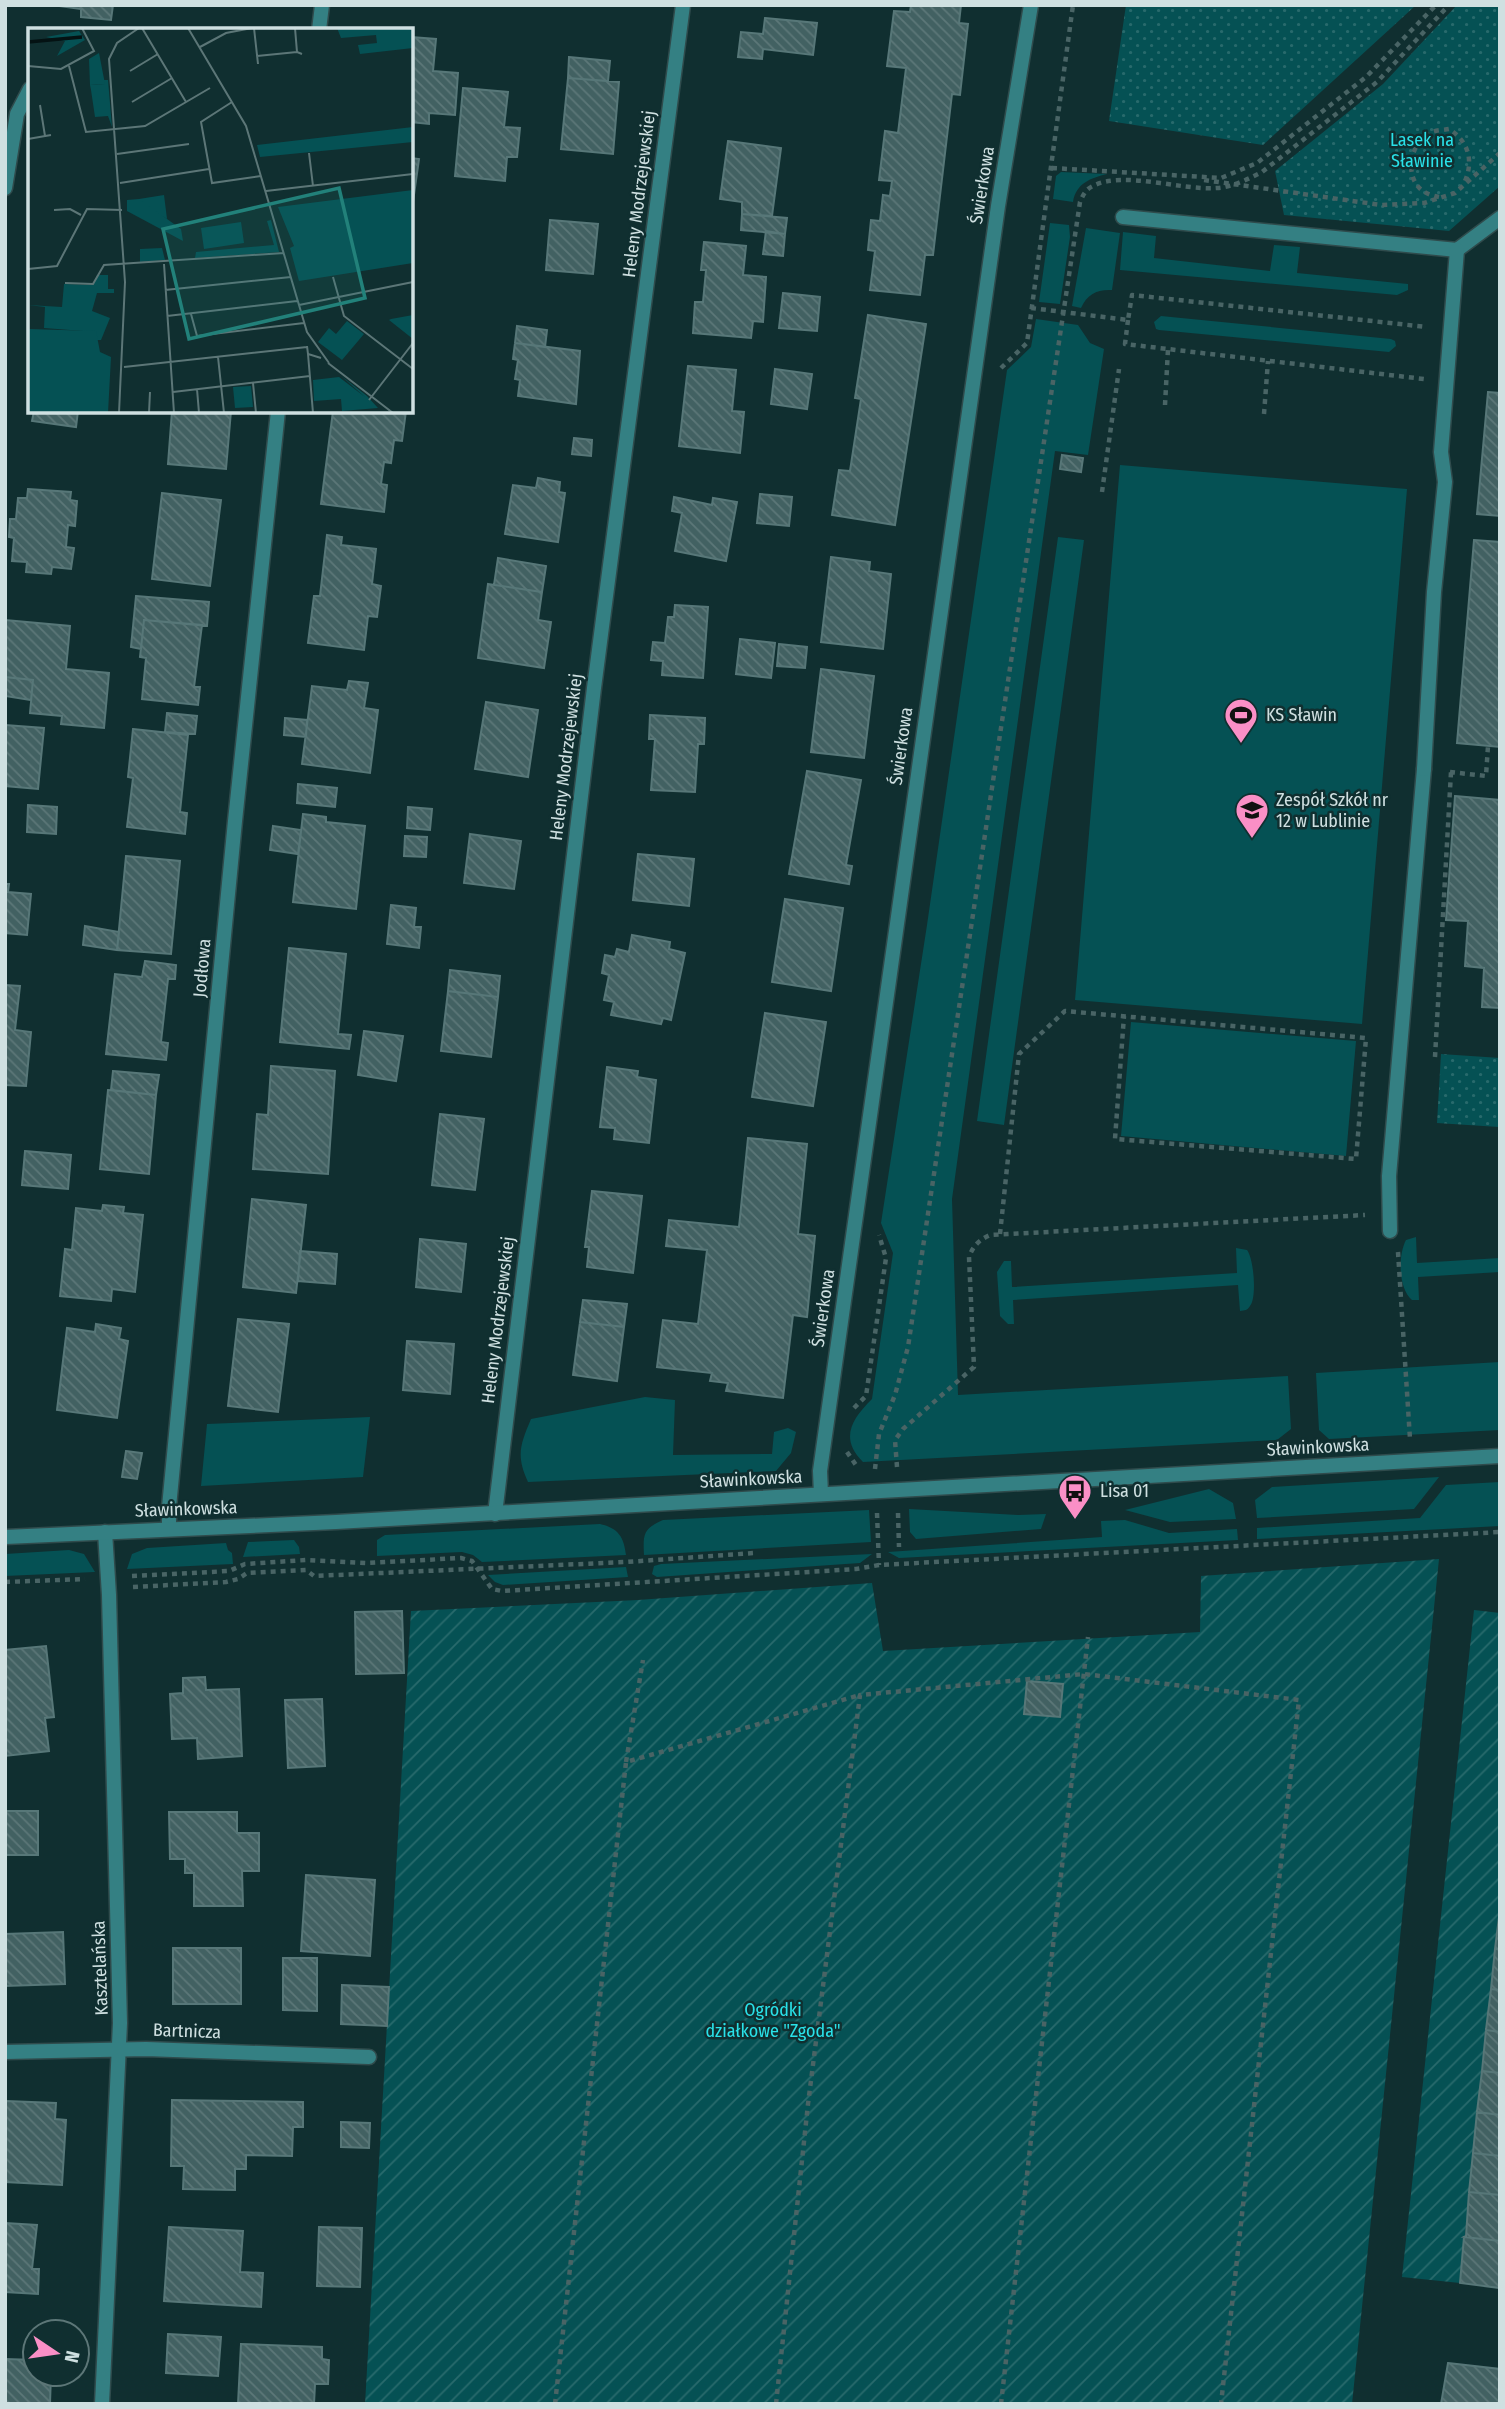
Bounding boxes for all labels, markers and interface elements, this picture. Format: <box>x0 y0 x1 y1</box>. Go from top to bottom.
inset map <box>28 28 413 413</box>
street label: Heleny Modrzejewskiej <box>618 109 660 279</box>
park label: Lasek na Sławinie <box>1390 129 1454 172</box>
street label: Świerkowa <box>965 144 999 225</box>
street label: Heleny Modrzejewskiej <box>545 672 587 842</box>
sports icon: KS Sławin <box>1222 696 1260 745</box>
place label: KS Sławin <box>1266 704 1337 726</box>
street label: Świerkowa <box>885 705 917 786</box>
place label: Zespół Szkół nr 12 w Lublinie <box>1276 789 1389 832</box>
school or university icon: Zespół Szkół nr 12 w Lublinie <box>1233 791 1271 840</box>
street label: Jodłowa <box>188 938 216 998</box>
street label: Heleny Modrzejewskiej <box>477 1235 519 1405</box>
street label: Świerkowa <box>807 1267 839 1348</box>
street label: Sławinkowska <box>1266 1433 1370 1461</box>
street label: Sławinkowska <box>699 1465 803 1493</box>
bus stop icon: Lisa 01 <box>1056 1472 1094 1521</box>
place label: Lisa 01 <box>1100 1480 1149 1502</box>
street label: Sławinkowska <box>134 1496 238 1522</box>
street label: Kasztelańska <box>87 1920 113 2016</box>
park label: Ogródki działkowe "Zgoda" <box>705 1999 841 2042</box>
street label: Bartnicza <box>152 2019 222 2043</box>
north arrow <box>21 2318 91 2388</box>
text: N <box>60 2349 85 2365</box>

